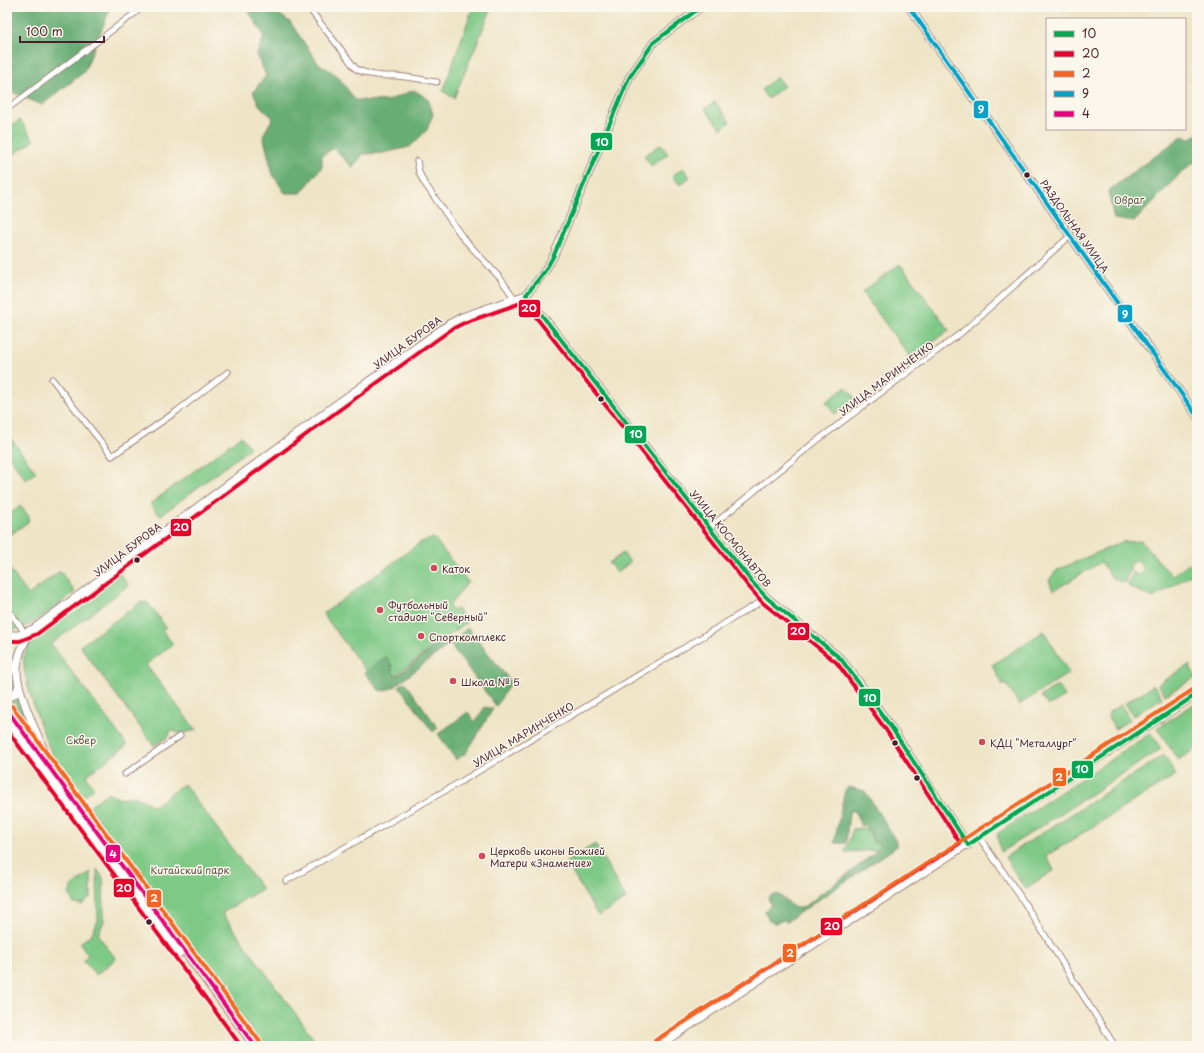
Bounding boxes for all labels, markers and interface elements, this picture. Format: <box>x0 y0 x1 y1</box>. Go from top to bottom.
scale bar <box>20 18 104 44</box>
legend <box>1046 18 1186 130</box>
text: 100 m <box>26 22 63 40</box>
text: 10 <box>1082 24 1096 42</box>
text: 20 <box>1082 44 1099 62</box>
text: 2 <box>1082 64 1091 82</box>
text: 9 <box>1082 84 1089 102</box>
line badge: 9 <box>973 100 989 119</box>
text: 9 <box>978 100 985 117</box>
text: 4 <box>1082 104 1090 122</box>
line badge: 10 <box>590 132 613 151</box>
text: 10 <box>595 133 609 150</box>
unlabelled marker <box>1022 170 1032 180</box>
street label: РАЗДОЛЬНАЯ УЛИЦА <box>1037 176 1113 276</box>
park label: Овраг <box>1114 192 1145 207</box>
line badge: 20 <box>518 299 541 318</box>
text: 20 <box>521 299 537 316</box>
line badge: 9 <box>1117 304 1133 323</box>
text: 9 <box>1122 305 1129 322</box>
street label: УЛИЦА БУРОВА <box>370 312 444 372</box>
street label: УЛИЦА МАРИНЧЕНКО <box>835 337 937 419</box>
unlabelled marker <box>596 394 606 404</box>
line badge: 10 <box>624 425 647 444</box>
text: 10 <box>629 425 643 442</box>
street label: УЛИЦА КОСМОНАВТОВ <box>687 486 775 590</box>
line badge: 20 <box>170 518 192 537</box>
text: 20 <box>173 518 189 535</box>
street label: УЛИЦА БУРОВА <box>90 519 164 579</box>
unlabelled marker <box>132 555 142 565</box>
place label: Каток <box>442 561 470 576</box>
marker: Каток <box>429 563 439 573</box>
place label: Футбольный стадион "Северный" <box>388 597 488 624</box>
marker: Футбольный стадион "Северный" <box>375 605 385 615</box>
line badge: 20 <box>787 622 810 641</box>
text: 20 <box>790 622 806 639</box>
place label: Спорткомплекс <box>429 629 506 644</box>
marker: Спорткомплекс <box>416 631 426 641</box>
place label: Школа № 5 <box>461 674 520 689</box>
marker: Школа № 5 <box>448 676 458 686</box>
line badge: 10 <box>858 688 881 707</box>
text: 10 <box>863 689 877 706</box>
street label: УЛИЦА МАРИНЧЕНКО <box>470 698 576 770</box>
park label: Сквер <box>66 732 96 747</box>
place label: КДЦ "Металлург" <box>990 735 1076 750</box>
marker: КДЦ "Металлург" <box>977 737 987 747</box>
unlabelled marker <box>890 738 900 748</box>
line badge: 10 <box>1071 760 1094 779</box>
text: 10 <box>1075 760 1089 777</box>
line badge: 2 <box>1052 767 1067 787</box>
text: 2 <box>1055 768 1063 785</box>
unlabelled marker <box>912 773 922 783</box>
place label: Церковь иконы Божией Матери «Знамение» <box>490 843 605 870</box>
line badge: 4 <box>105 844 121 863</box>
text: 4 <box>109 845 117 862</box>
marker: Церковь иконы Божией Матери «Знамение» <box>477 851 487 861</box>
park label: Китайский парк <box>151 862 230 877</box>
line badge: 20 <box>113 878 135 898</box>
text: 20 <box>116 879 132 896</box>
line badge: 2 <box>146 889 162 908</box>
text: 2 <box>150 889 158 906</box>
unlabelled marker <box>144 917 154 927</box>
line badge: 20 <box>820 917 843 936</box>
text: 20 <box>824 917 840 934</box>
line badge: 2 <box>782 943 797 963</box>
text: 2 <box>786 944 794 961</box>

